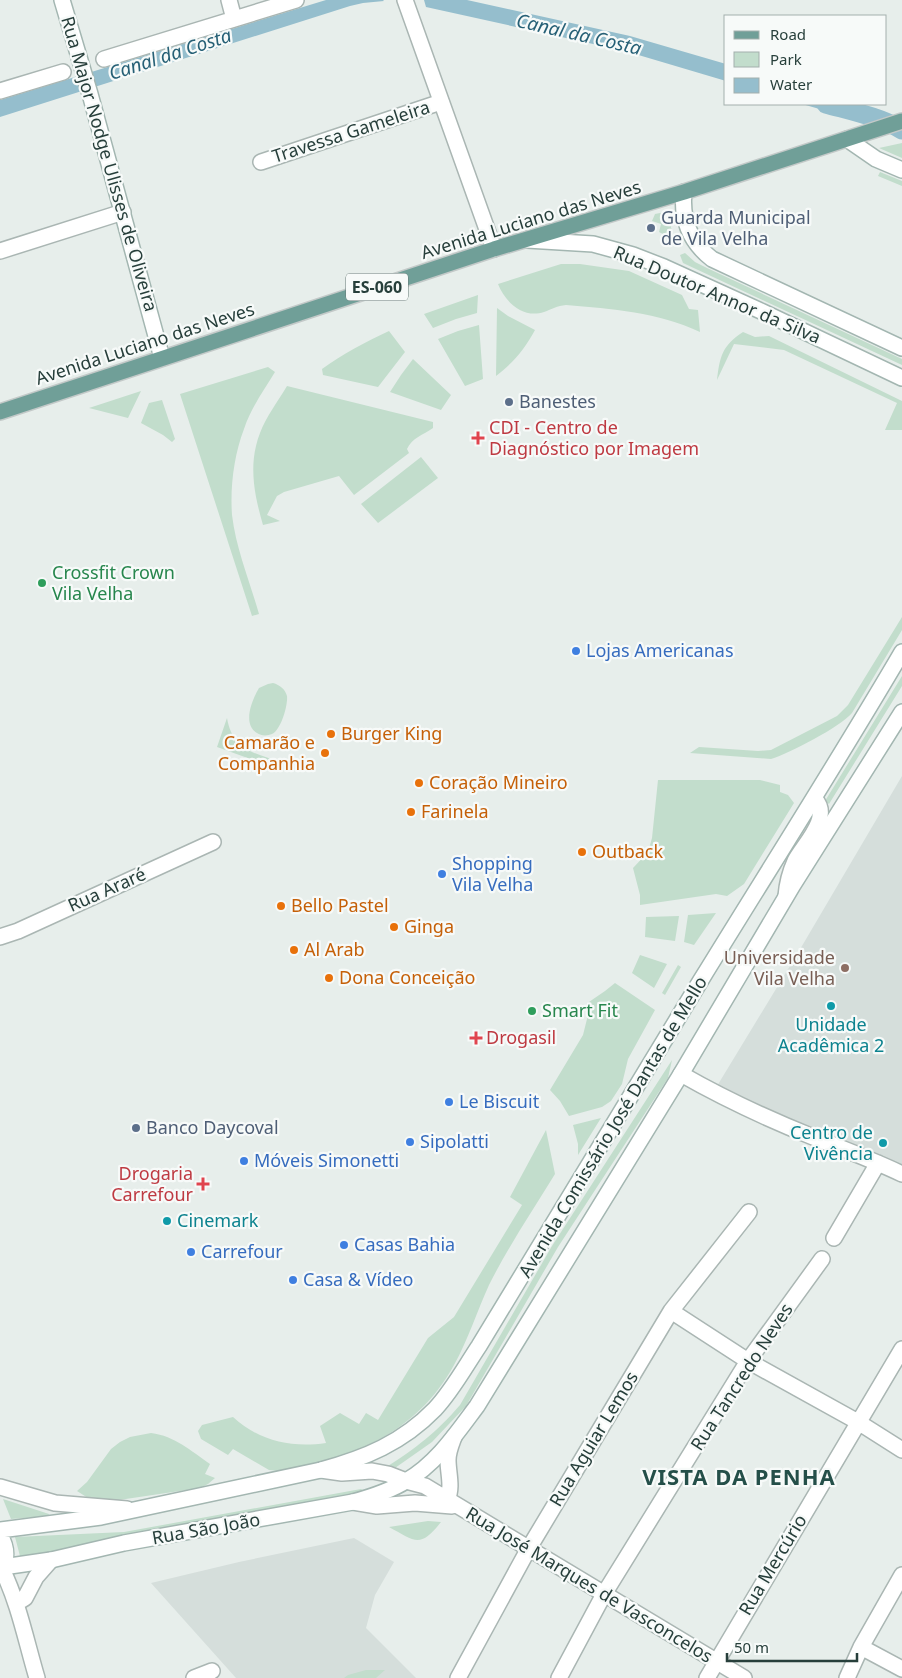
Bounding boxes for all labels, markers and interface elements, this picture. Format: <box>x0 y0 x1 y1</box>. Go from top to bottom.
water label: Canal da Costa <box>514 7 644 61</box>
street label: Rua Major Nodge Ulisses de Oliveira <box>56 13 164 314</box>
legend <box>724 15 887 105</box>
water label: Canal da Costa <box>105 22 235 86</box>
text: Road <box>770 24 806 44</box>
text: Park <box>770 49 802 69</box>
text: Water <box>770 74 812 94</box>
street label: Travessa Gameleira <box>269 94 433 168</box>
street label: Avenida Luciano das Neves <box>418 174 644 264</box>
place label: Guarda Municipal de Vila Velha <box>661 205 811 250</box>
marker: Guarda Municipal de Vila Velha <box>645 222 657 234</box>
street label: Rua Doutor Annor da Silva <box>610 240 825 349</box>
road number: ES-060 <box>346 274 408 300</box>
street label: Avenida Luciano das Neves <box>32 296 257 390</box>
place label: Banestes <box>519 389 596 413</box>
marker: Banestes <box>503 396 515 408</box>
place label: CDI - Centro de Diagnóstico por Imagem <box>489 415 699 460</box>
marker: CDI - Centro de Diagnóstico por Imagem <box>471 431 485 445</box>
place label: Crossfit Crown Vila Velha <box>52 560 175 605</box>
marker: Crossfit Crown Vila Velha <box>36 577 48 589</box>
place label: Lojas Americanas <box>586 638 734 662</box>
marker: Lojas Americanas <box>570 645 582 657</box>
place label: Burger King <box>341 721 442 745</box>
marker: Burger King <box>325 728 337 740</box>
place label: Camarão e Companhia <box>218 730 315 775</box>
marker: Camarão e Companhia <box>319 747 331 759</box>
place label: Coração Mineiro <box>429 770 568 794</box>
marker: Coração Mineiro <box>413 777 425 789</box>
place label: Farinela <box>421 799 489 823</box>
marker: Farinela <box>405 806 417 818</box>
place label: Outback <box>592 839 663 863</box>
marker: Outback <box>576 846 588 858</box>
place label: Shopping Vila Velha <box>452 851 533 896</box>
street label: Rua Araré <box>64 861 149 917</box>
marker: Shopping Vila Velha <box>436 868 448 880</box>
place label: Bello Pastel <box>291 893 389 917</box>
marker: Bello Pastel <box>275 900 287 912</box>
place label: Ginga <box>404 914 454 938</box>
marker: Ginga <box>388 921 400 933</box>
place label: Al Arab <box>304 937 365 961</box>
marker: Al Arab <box>288 944 300 956</box>
place label: Universidade Vila Velha <box>724 945 835 990</box>
marker: Universidade Vila Velha <box>839 962 851 974</box>
place label: Dona Conceição <box>339 965 475 989</box>
street label: Avenida Comissário José Dantas de Mello <box>512 971 712 1281</box>
marker: Dona Conceição <box>323 972 335 984</box>
place label: Smart Fit <box>542 998 618 1022</box>
marker: Unidade Acadêmica 2 <box>825 1000 837 1012</box>
marker: Smart Fit <box>526 1005 538 1017</box>
place label: Unidade Acadêmica 2 <box>778 1012 884 1057</box>
place label: Drogasil <box>486 1025 556 1049</box>
marker: Drogasil <box>470 1032 482 1044</box>
place label: Le Biscuit <box>459 1089 540 1113</box>
marker: Le Biscuit <box>443 1096 455 1108</box>
place label: Banco Daycoval <box>146 1115 279 1139</box>
place label: Centro de Vivência <box>790 1120 873 1165</box>
marker: Banco Daycoval <box>130 1122 142 1134</box>
place label: Sipolatti <box>420 1129 489 1153</box>
marker: Sipolatti <box>404 1136 416 1148</box>
marker: Centro de Vivência <box>877 1137 889 1149</box>
place label: Móveis Simonetti <box>254 1148 399 1172</box>
marker: Móveis Simonetti <box>238 1155 250 1167</box>
place label: Drogaria Carrefour <box>111 1161 194 1206</box>
marker: Drogaria Carrefour <box>197 1178 209 1190</box>
place label: Cinemark <box>177 1208 259 1232</box>
marker: Cinemark <box>161 1215 173 1227</box>
place label: Casas Bahia <box>354 1232 455 1256</box>
place label: Carrefour <box>201 1239 283 1263</box>
marker: Casas Bahia <box>338 1239 350 1251</box>
marker: Carrefour <box>185 1246 197 1258</box>
place label: Casa & Vídeo <box>303 1267 413 1291</box>
marker: Casa & Vídeo <box>287 1274 299 1286</box>
street label: Rua Tancredo Neves <box>685 1298 798 1455</box>
street label: Rua Aguiar Lemos <box>543 1366 643 1510</box>
district label: VISTA DA PENHA <box>642 1461 836 1491</box>
street label: Rua José Marques de Vasconcelos <box>462 1501 717 1668</box>
street label: Rua São João <box>150 1507 262 1549</box>
street label: Rua Mercúrio <box>733 1510 812 1619</box>
scale bar <box>727 1630 857 1662</box>
text: 50 m <box>734 1637 769 1657</box>

